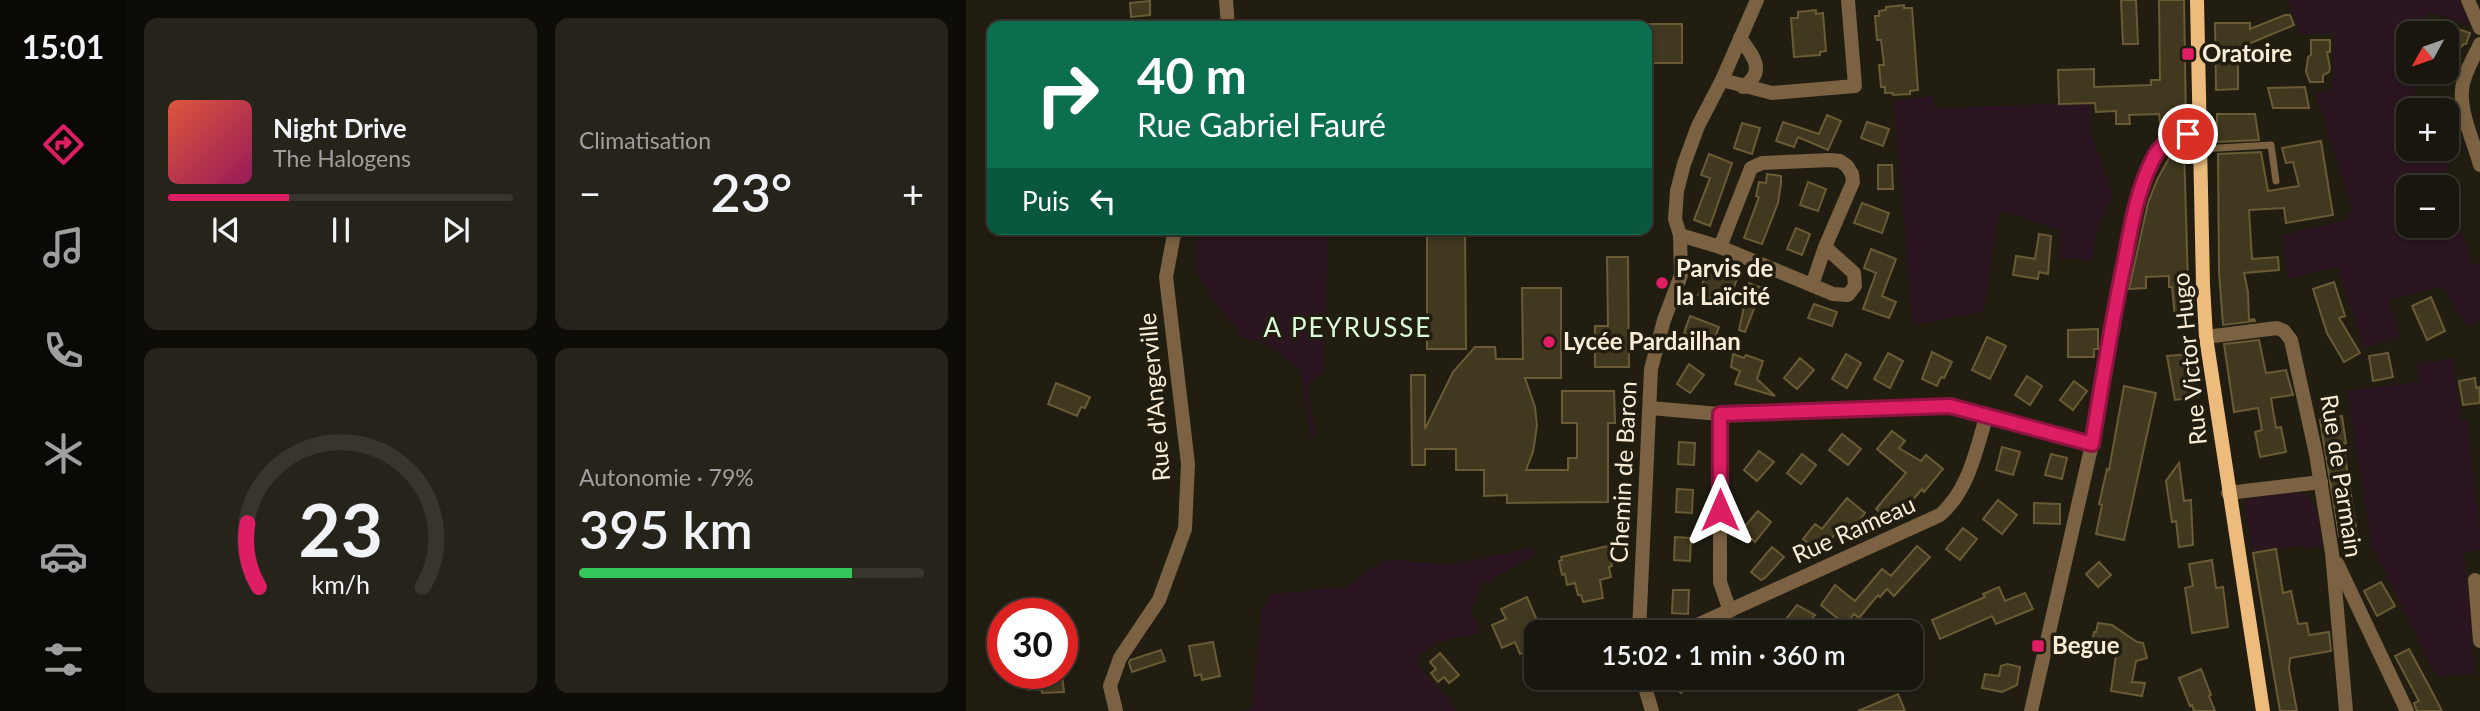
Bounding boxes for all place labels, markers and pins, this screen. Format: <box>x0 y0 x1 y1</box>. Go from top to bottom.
place label: Oratoire <box>2202 38 2292 67</box>
marker: Oratoire <box>2180 46 2196 62</box>
pin <box>2158 104 2218 164</box>
place label: Parvis de la Laïcité <box>1676 253 1773 310</box>
marker: Parvis de la Laïcité <box>1654 275 1670 291</box>
place label: Lycée Pardailhan <box>1563 326 1741 355</box>
marker: Lycée Pardailhan <box>1541 334 1557 350</box>
place label: Begue <box>2052 630 2120 659</box>
marker: Begue <box>2030 638 2046 654</box>

